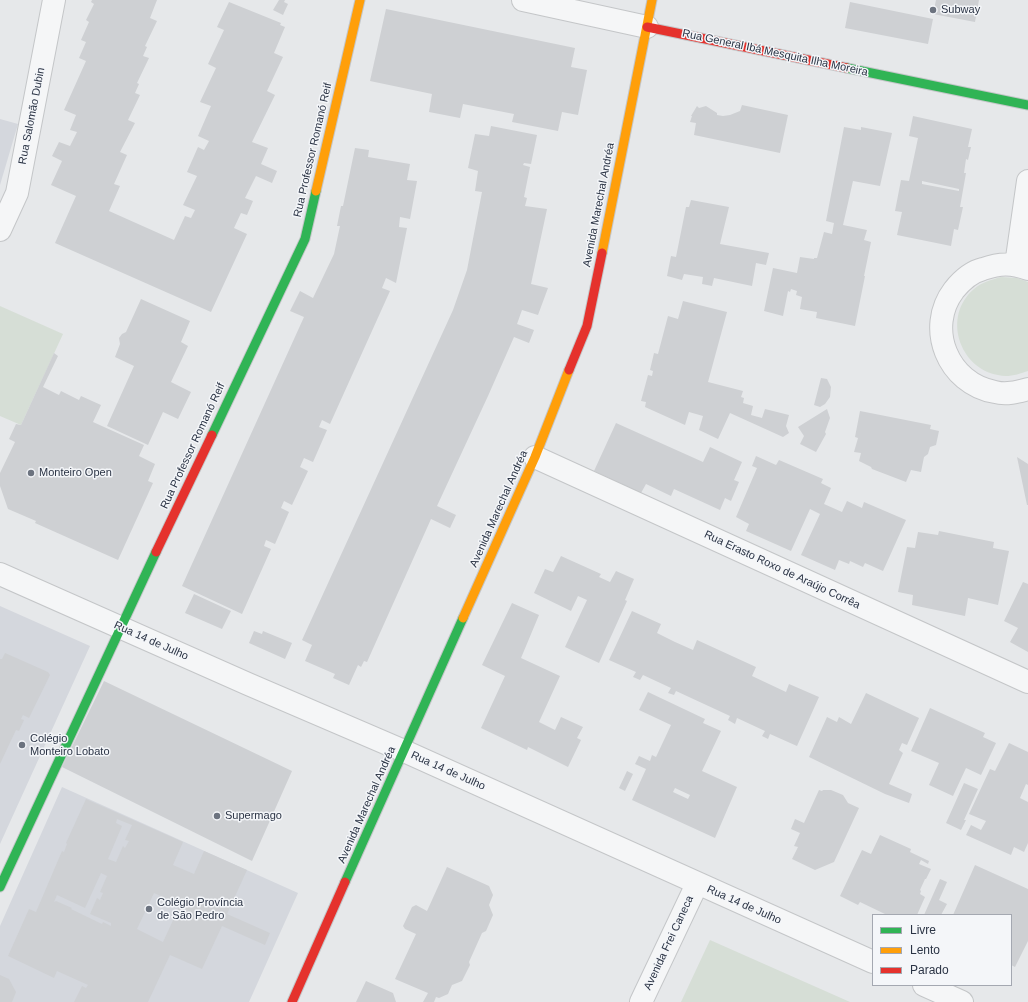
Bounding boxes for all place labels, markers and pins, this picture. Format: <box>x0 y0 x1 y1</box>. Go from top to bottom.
place label: Subway <box>941 3 980 17</box>
marker: Subway <box>928 5 938 15</box>
place label: Monteiro Open <box>39 466 112 480</box>
marker: Monteiro Open <box>26 468 36 478</box>
place label: Colégio Monteiro Lobato <box>30 732 109 758</box>
marker: Colégio Monteiro Lobato <box>17 740 27 750</box>
place label: Supermago <box>225 809 282 823</box>
marker: Supermago <box>212 811 222 821</box>
place label: Colégio Província de São Pedro <box>157 896 243 922</box>
marker: Colégio Província de São Pedro <box>144 904 154 914</box>

